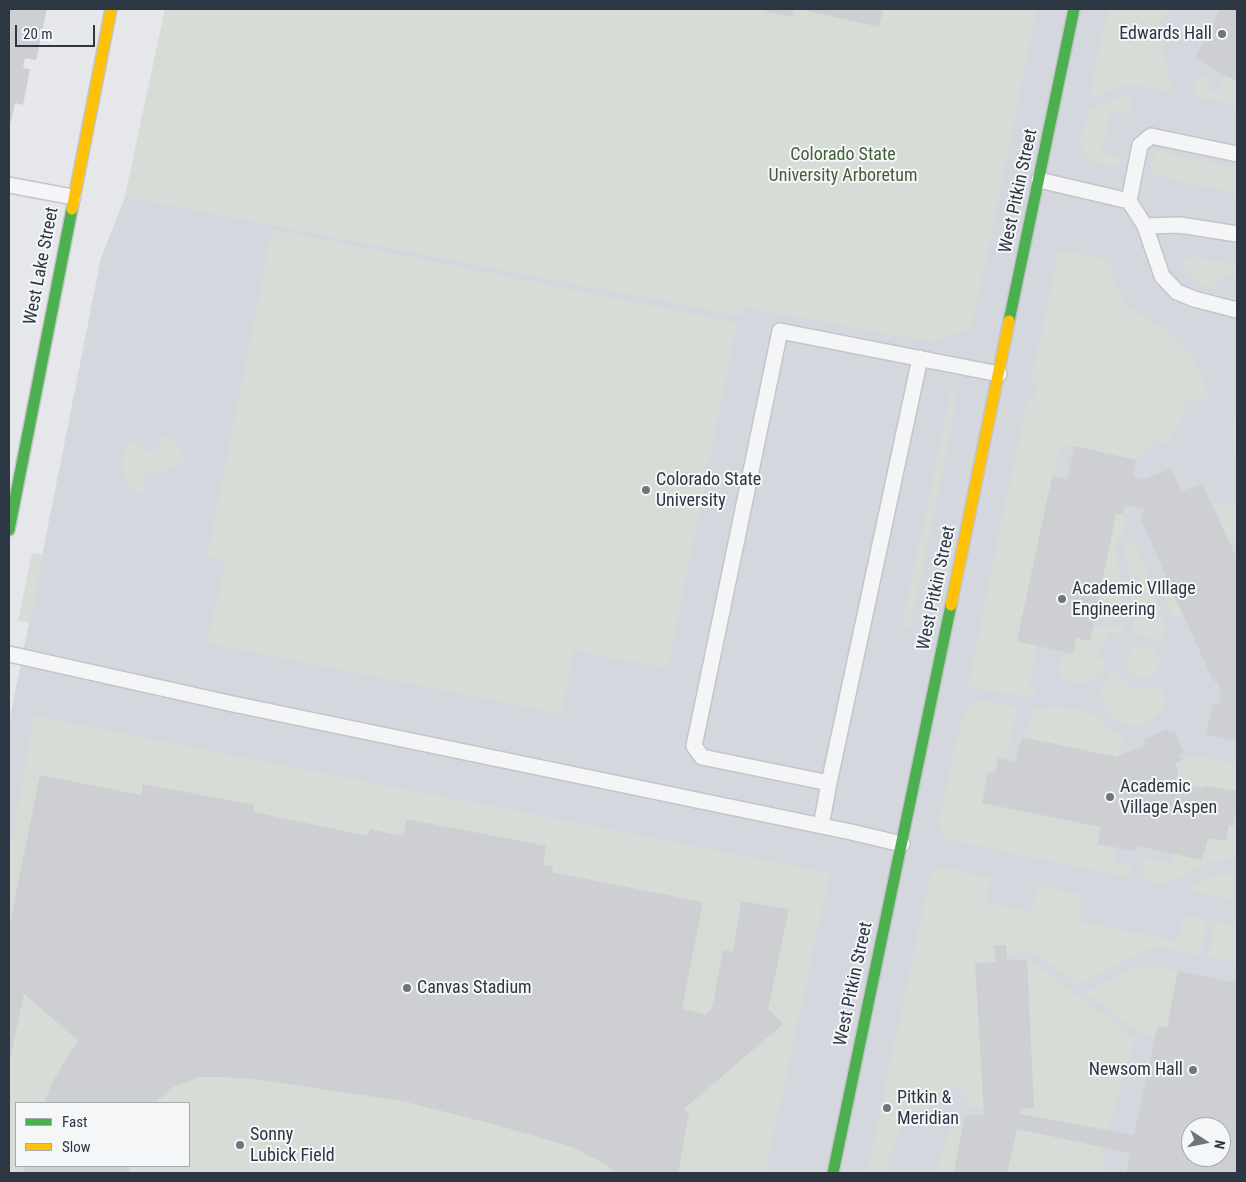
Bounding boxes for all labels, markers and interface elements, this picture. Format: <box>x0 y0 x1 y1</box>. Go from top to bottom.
scale bar <box>18 15 98 47</box>
place label: Edwards Hall <box>1119 23 1212 45</box>
text: 20 m <box>23 25 53 43</box>
marker: Edwards Hall <box>1216 28 1228 40</box>
street label: West Pitkin Street <box>995 127 1043 255</box>
park label: Colorado State University Arboretum <box>769 144 917 186</box>
street label: West Lake Street <box>20 205 64 327</box>
place label: Colorado State University <box>656 469 761 512</box>
marker: Colorado State University <box>640 484 652 496</box>
street label: West Pitkin Street <box>913 524 961 652</box>
place label: Academic VIllage Engineering <box>1072 578 1196 620</box>
marker: Academic VIllage Engineering <box>1056 593 1068 605</box>
place label: Academic Village Aspen <box>1120 776 1217 819</box>
marker: Academic Village Aspen <box>1104 791 1116 803</box>
street label: West Pitkin Street <box>830 920 878 1048</box>
place label: Canvas Stadium <box>417 977 532 999</box>
marker: Canvas Stadium <box>401 982 413 994</box>
place label: Newsom Hall <box>1089 1059 1183 1081</box>
marker: Newsom Hall <box>1187 1064 1199 1076</box>
place label: Pitkin & Meridian <box>897 1087 959 1130</box>
legend <box>15 1102 190 1167</box>
marker: Pitkin & Meridian <box>881 1102 893 1114</box>
text: Fast <box>62 1113 87 1131</box>
north arrow <box>1181 1117 1231 1167</box>
place label: Sonny Lubick Field <box>250 1124 335 1166</box>
text: Slow <box>62 1138 91 1156</box>
marker: Sonny Lubick Field <box>234 1139 246 1151</box>
text: N <box>1211 1139 1228 1150</box>

